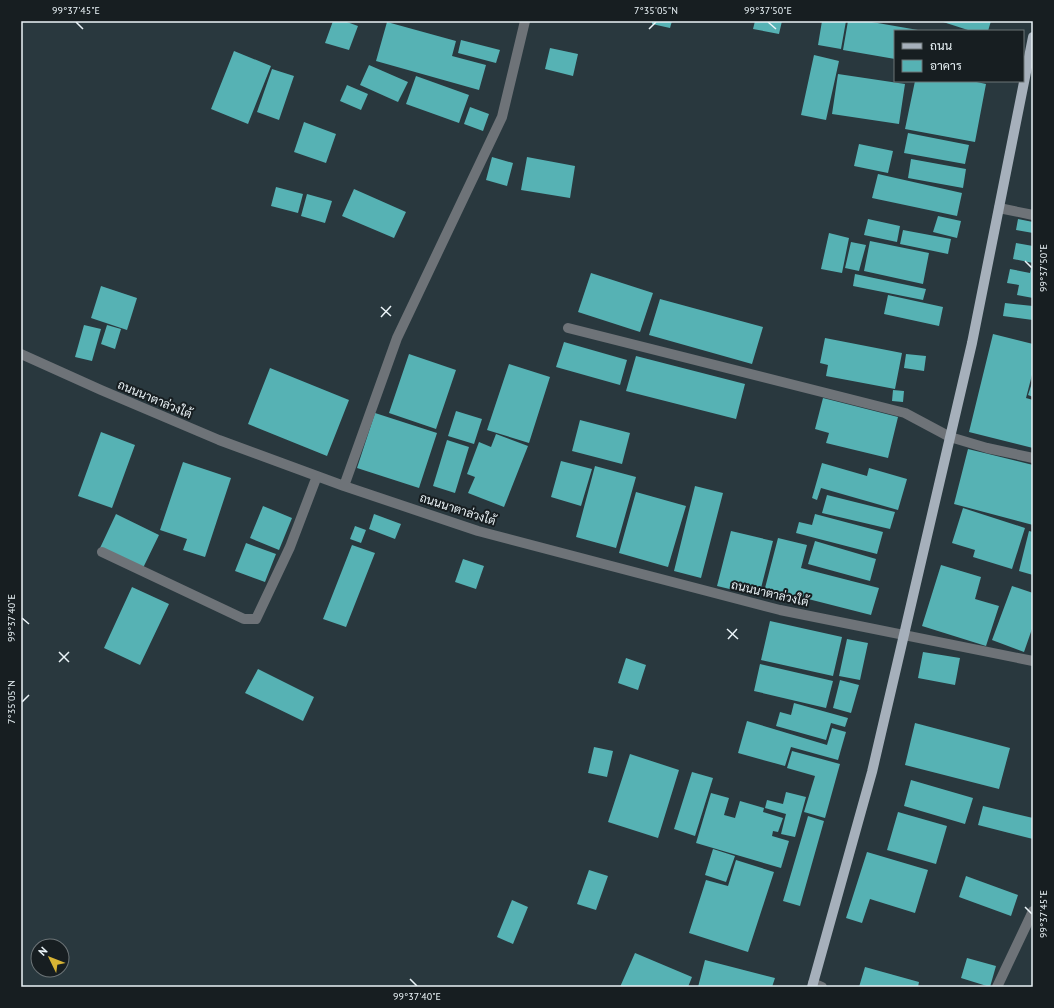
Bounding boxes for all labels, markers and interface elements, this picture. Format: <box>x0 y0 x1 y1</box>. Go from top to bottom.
text: 99°37'45"E <box>52 4 100 17</box>
text: 7°35'05"N <box>634 4 678 17</box>
text: 99°37'50"E <box>744 4 792 17</box>
legend <box>894 30 1024 82</box>
text: ถนน <box>930 38 953 53</box>
text: อาคาร <box>930 58 962 73</box>
text: 99°37'50"E <box>1037 244 1050 292</box>
street label: ถนนนาตาล่วงใต้ <box>116 377 195 422</box>
street label: ถนนนาตาล่วงใต้ <box>418 490 499 529</box>
street label: ถนนนาตาล่วงใต้ <box>730 577 811 609</box>
text: 99°37'40"E <box>5 594 18 642</box>
text: 7°35'05"N <box>5 680 18 724</box>
text: 99°37'45"E <box>1037 890 1050 938</box>
north arrow <box>30 938 70 978</box>
text: N <box>35 944 50 959</box>
text: 99°37'40"E <box>393 990 441 1003</box>

